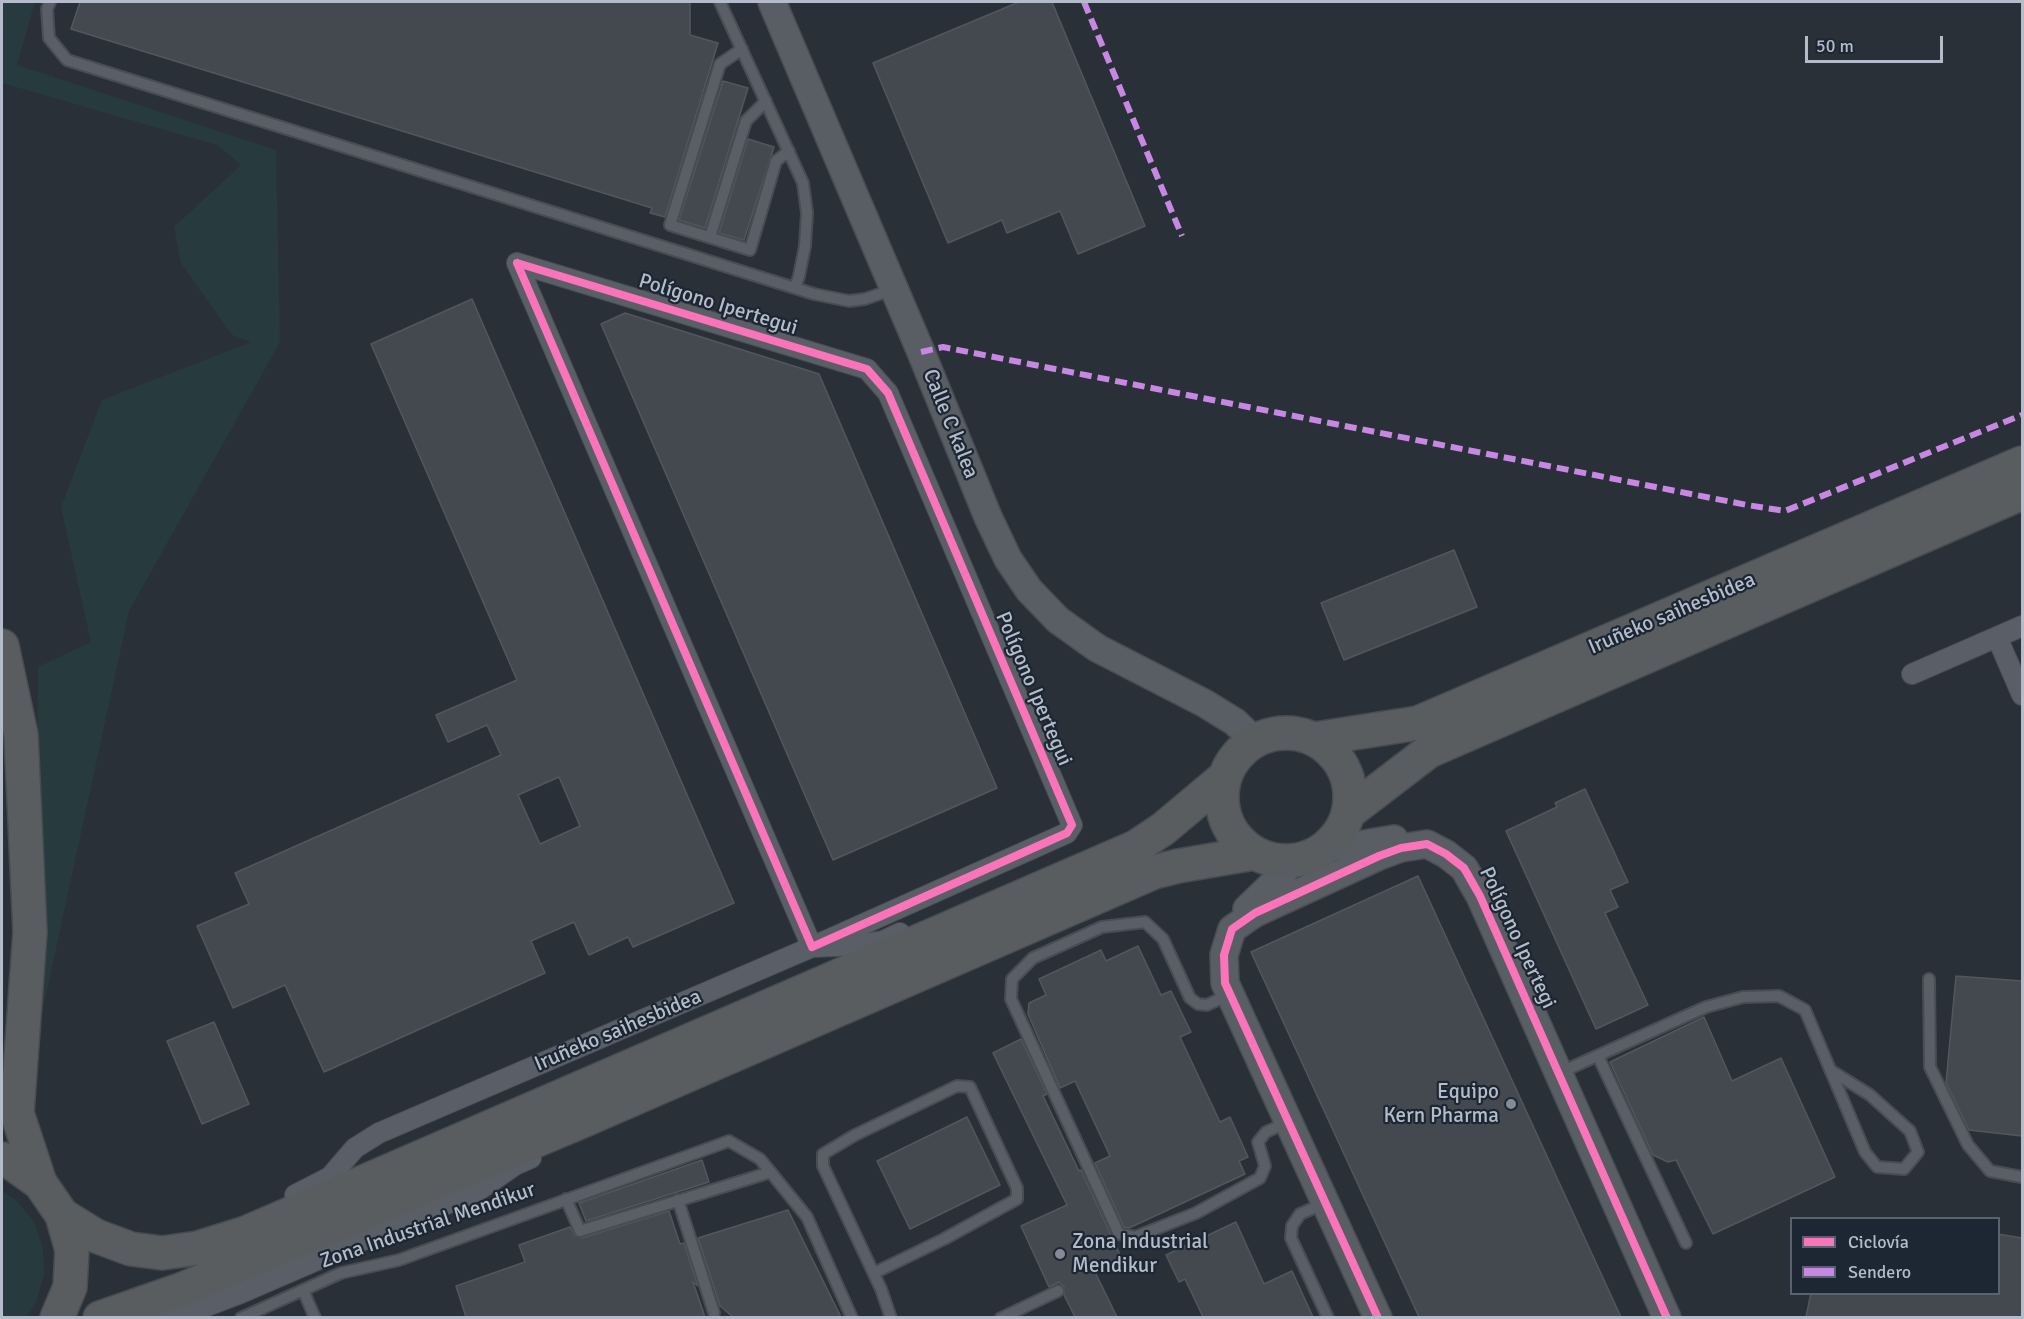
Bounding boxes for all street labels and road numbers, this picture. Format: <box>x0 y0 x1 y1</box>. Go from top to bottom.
street label: Polígono Ipertegui <box>635 269 801 341</box>
street label: Calle C kalea <box>917 366 983 482</box>
street label: Iruñeko saihesbidea <box>1585 567 1759 661</box>
street label: Polígono Ipertegui <box>989 608 1077 770</box>
street label: Polígono Ipertegi <box>1473 863 1561 1013</box>
street label: Iruñeko saihesbidea <box>531 984 705 1078</box>
street label: Zona Industrial Mendikur <box>317 1177 539 1275</box>

